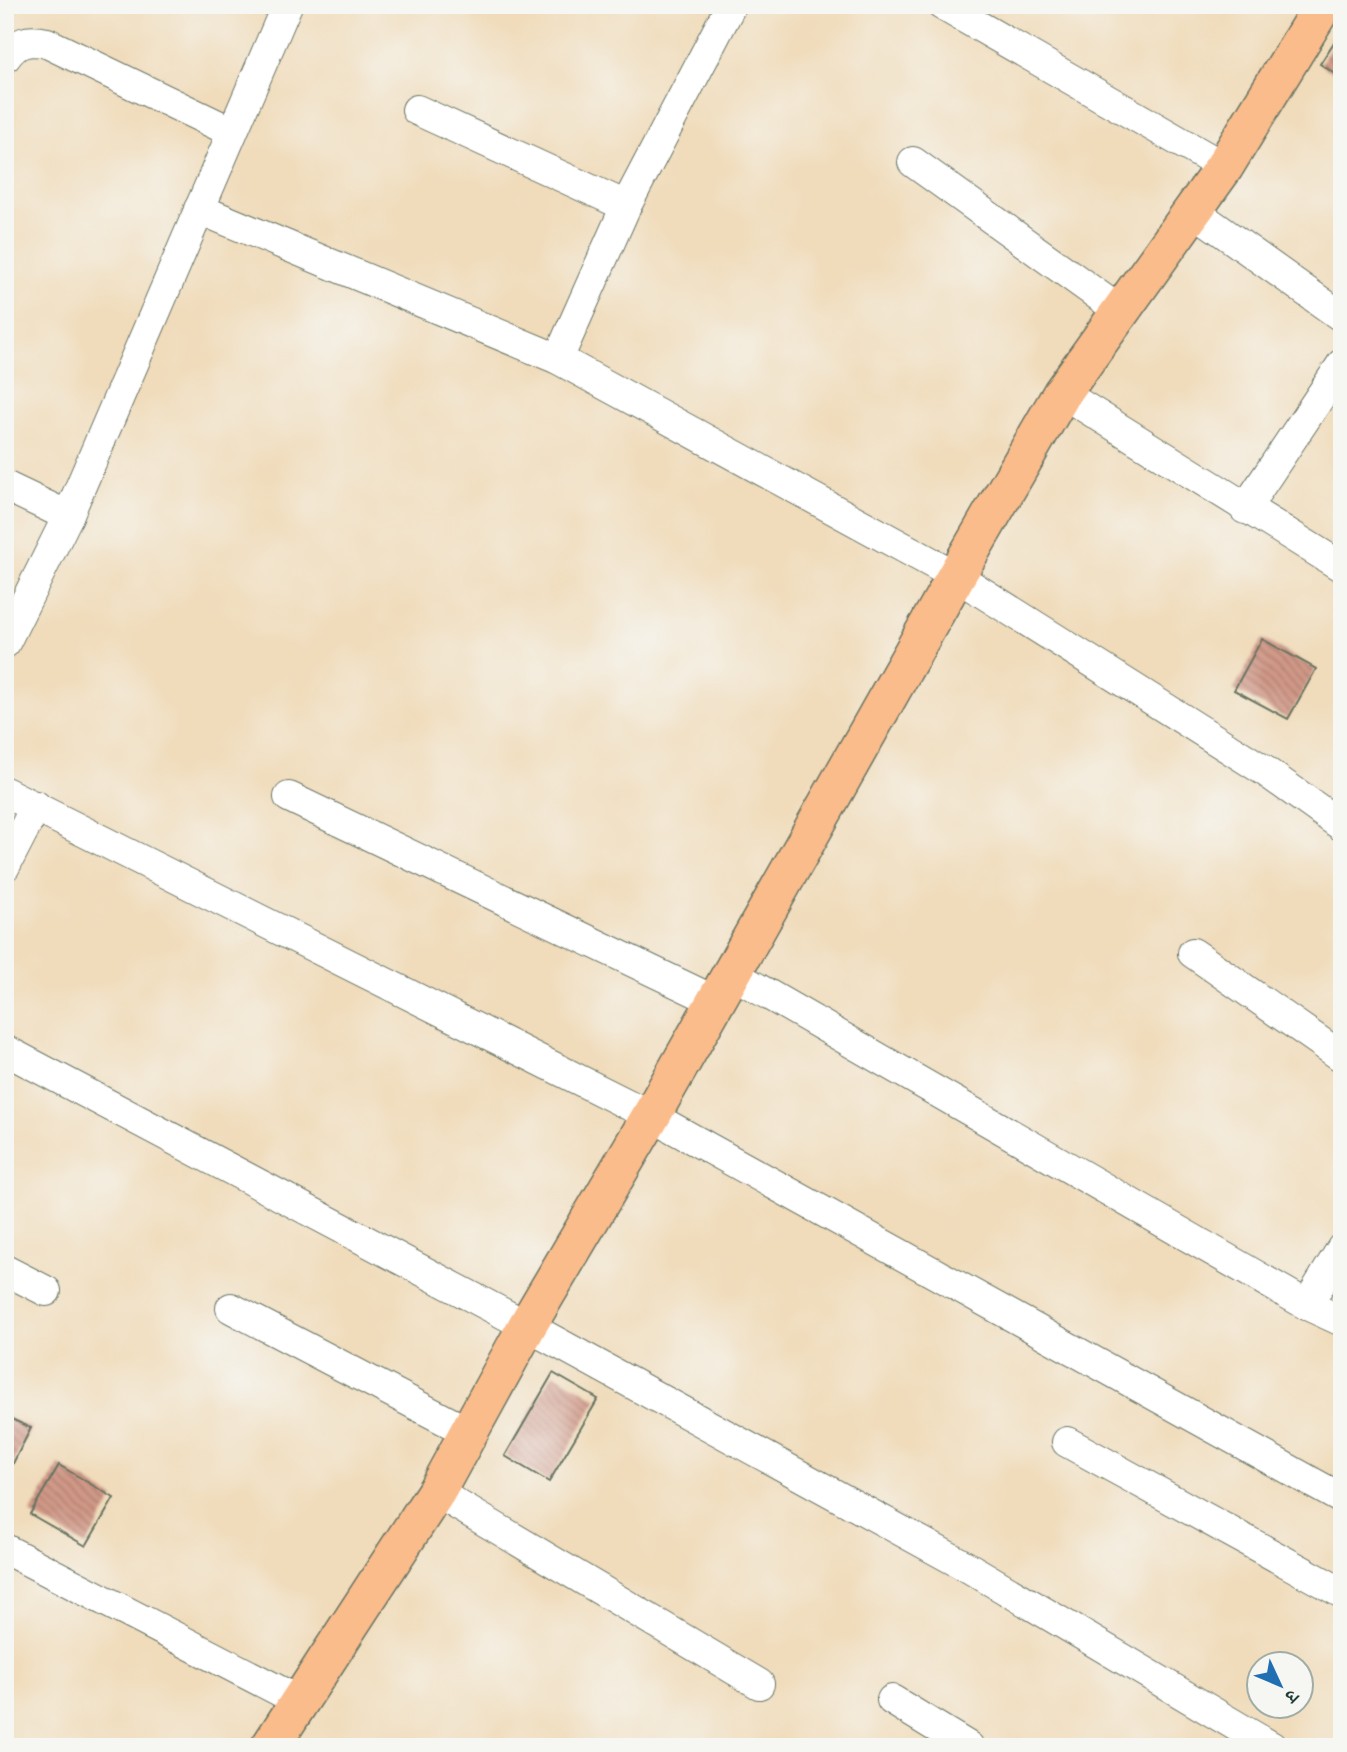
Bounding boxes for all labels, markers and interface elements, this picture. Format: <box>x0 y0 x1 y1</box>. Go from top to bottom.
north arrow <box>1246 1650 1316 1720</box>
text: उ <box>1279 1683 1306 1710</box>

